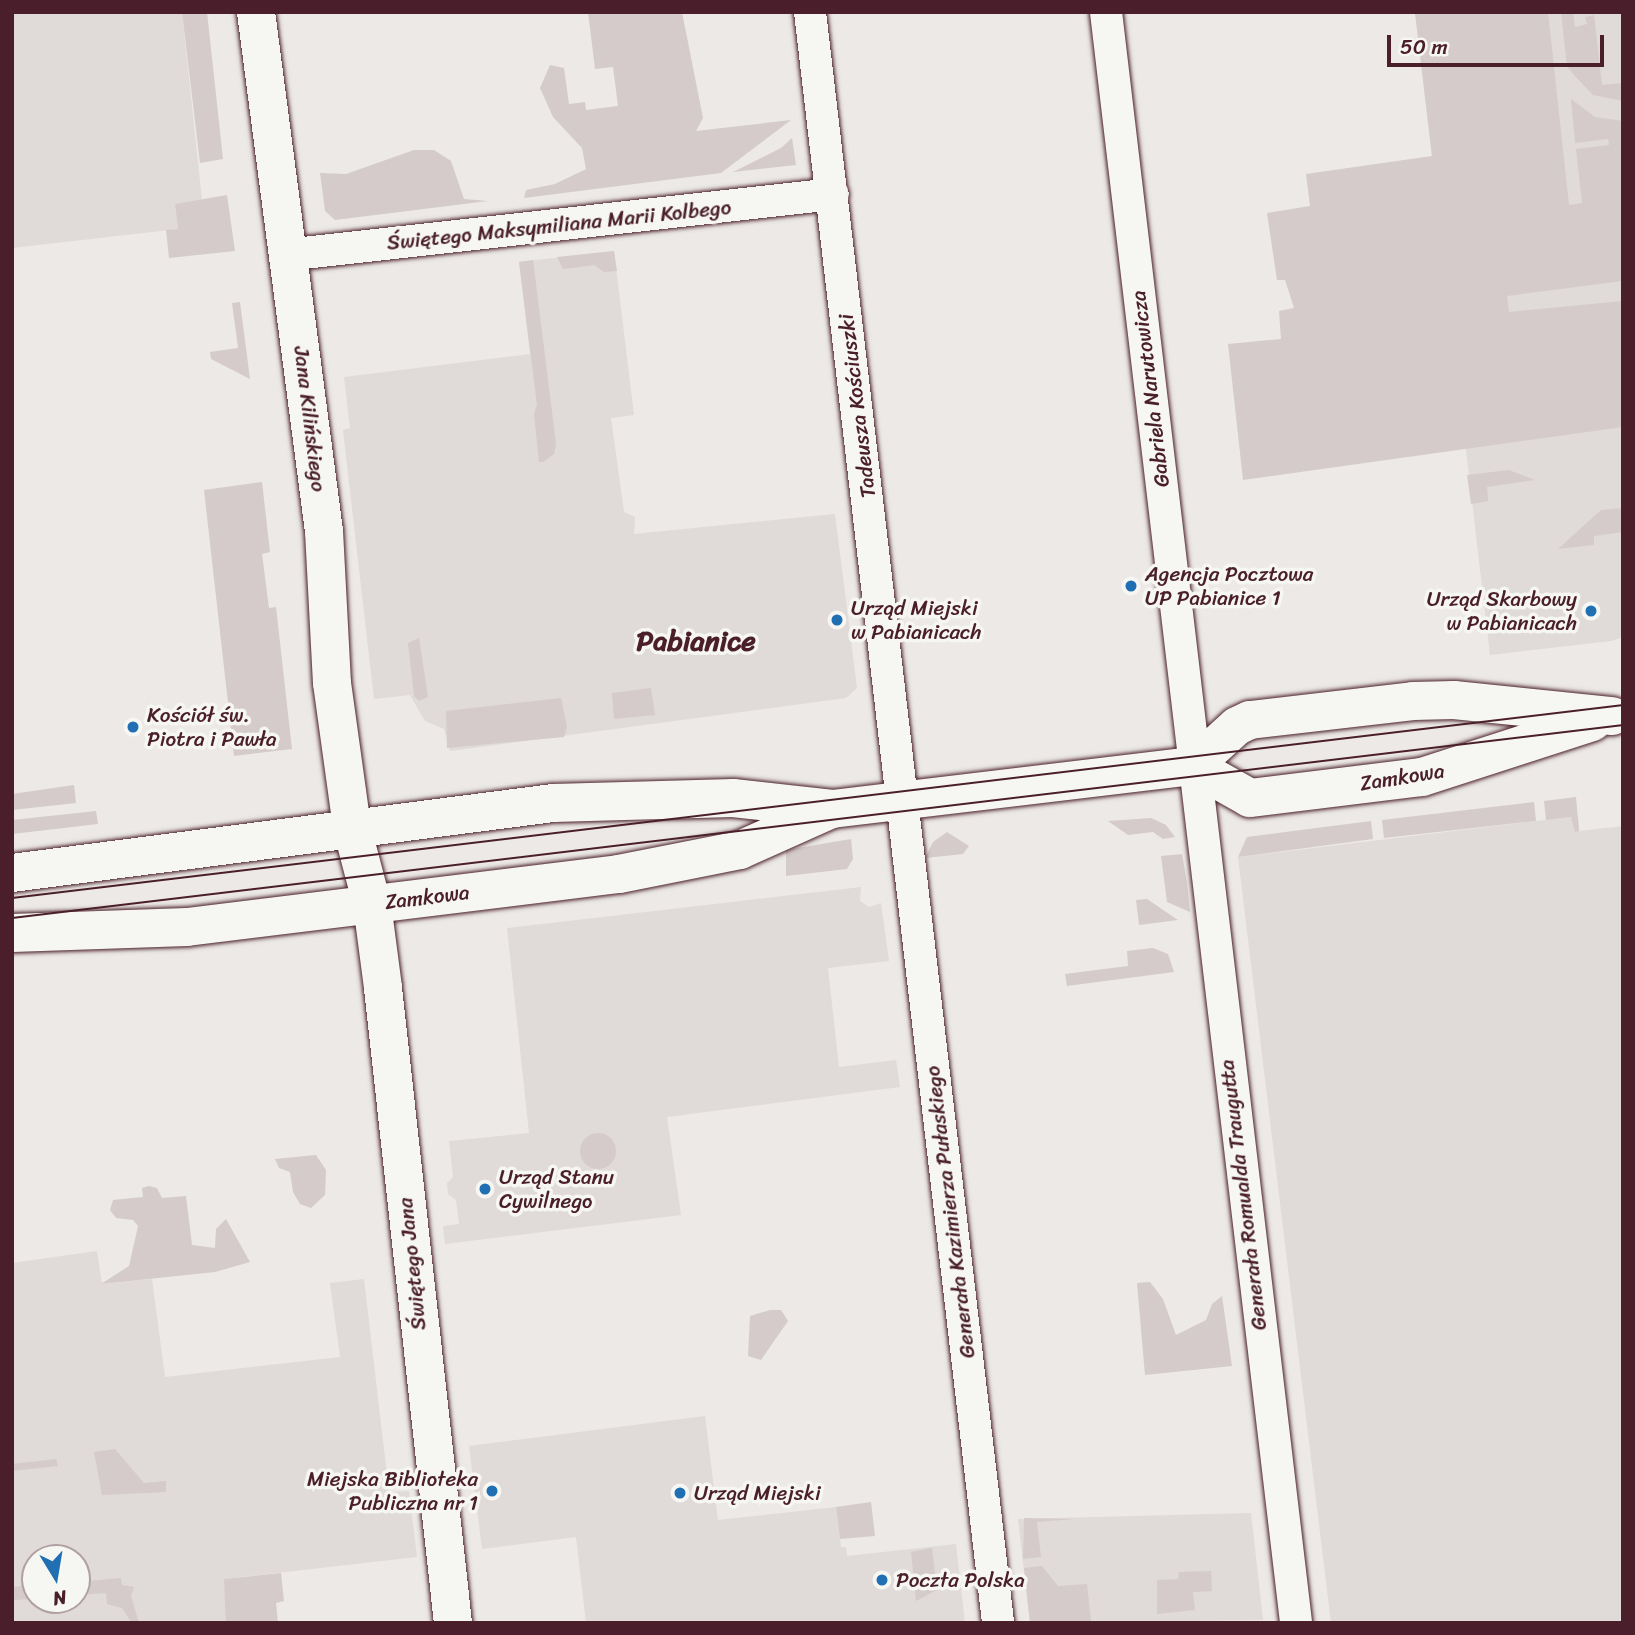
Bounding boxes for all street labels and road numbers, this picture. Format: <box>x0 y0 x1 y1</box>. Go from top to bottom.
street label: Świętego Maksymiliana Marii Kolbego <box>385 194 733 256</box>
street label: Gabriela Narutowicza <box>1125 289 1175 489</box>
street label: Tadeusza Kościuszki <box>833 312 881 500</box>
street label: Jana Kilińskiego <box>288 344 332 494</box>
street label: Zamkowa <box>1358 758 1446 796</box>
street label: Zamkowa <box>383 879 471 915</box>
street label: Generała Romualda Traugutta <box>1214 1058 1272 1332</box>
street label: Generała Kazimierza Pułaskiego <box>920 1064 980 1360</box>
street label: Świętego Jana <box>393 1197 431 1331</box>

